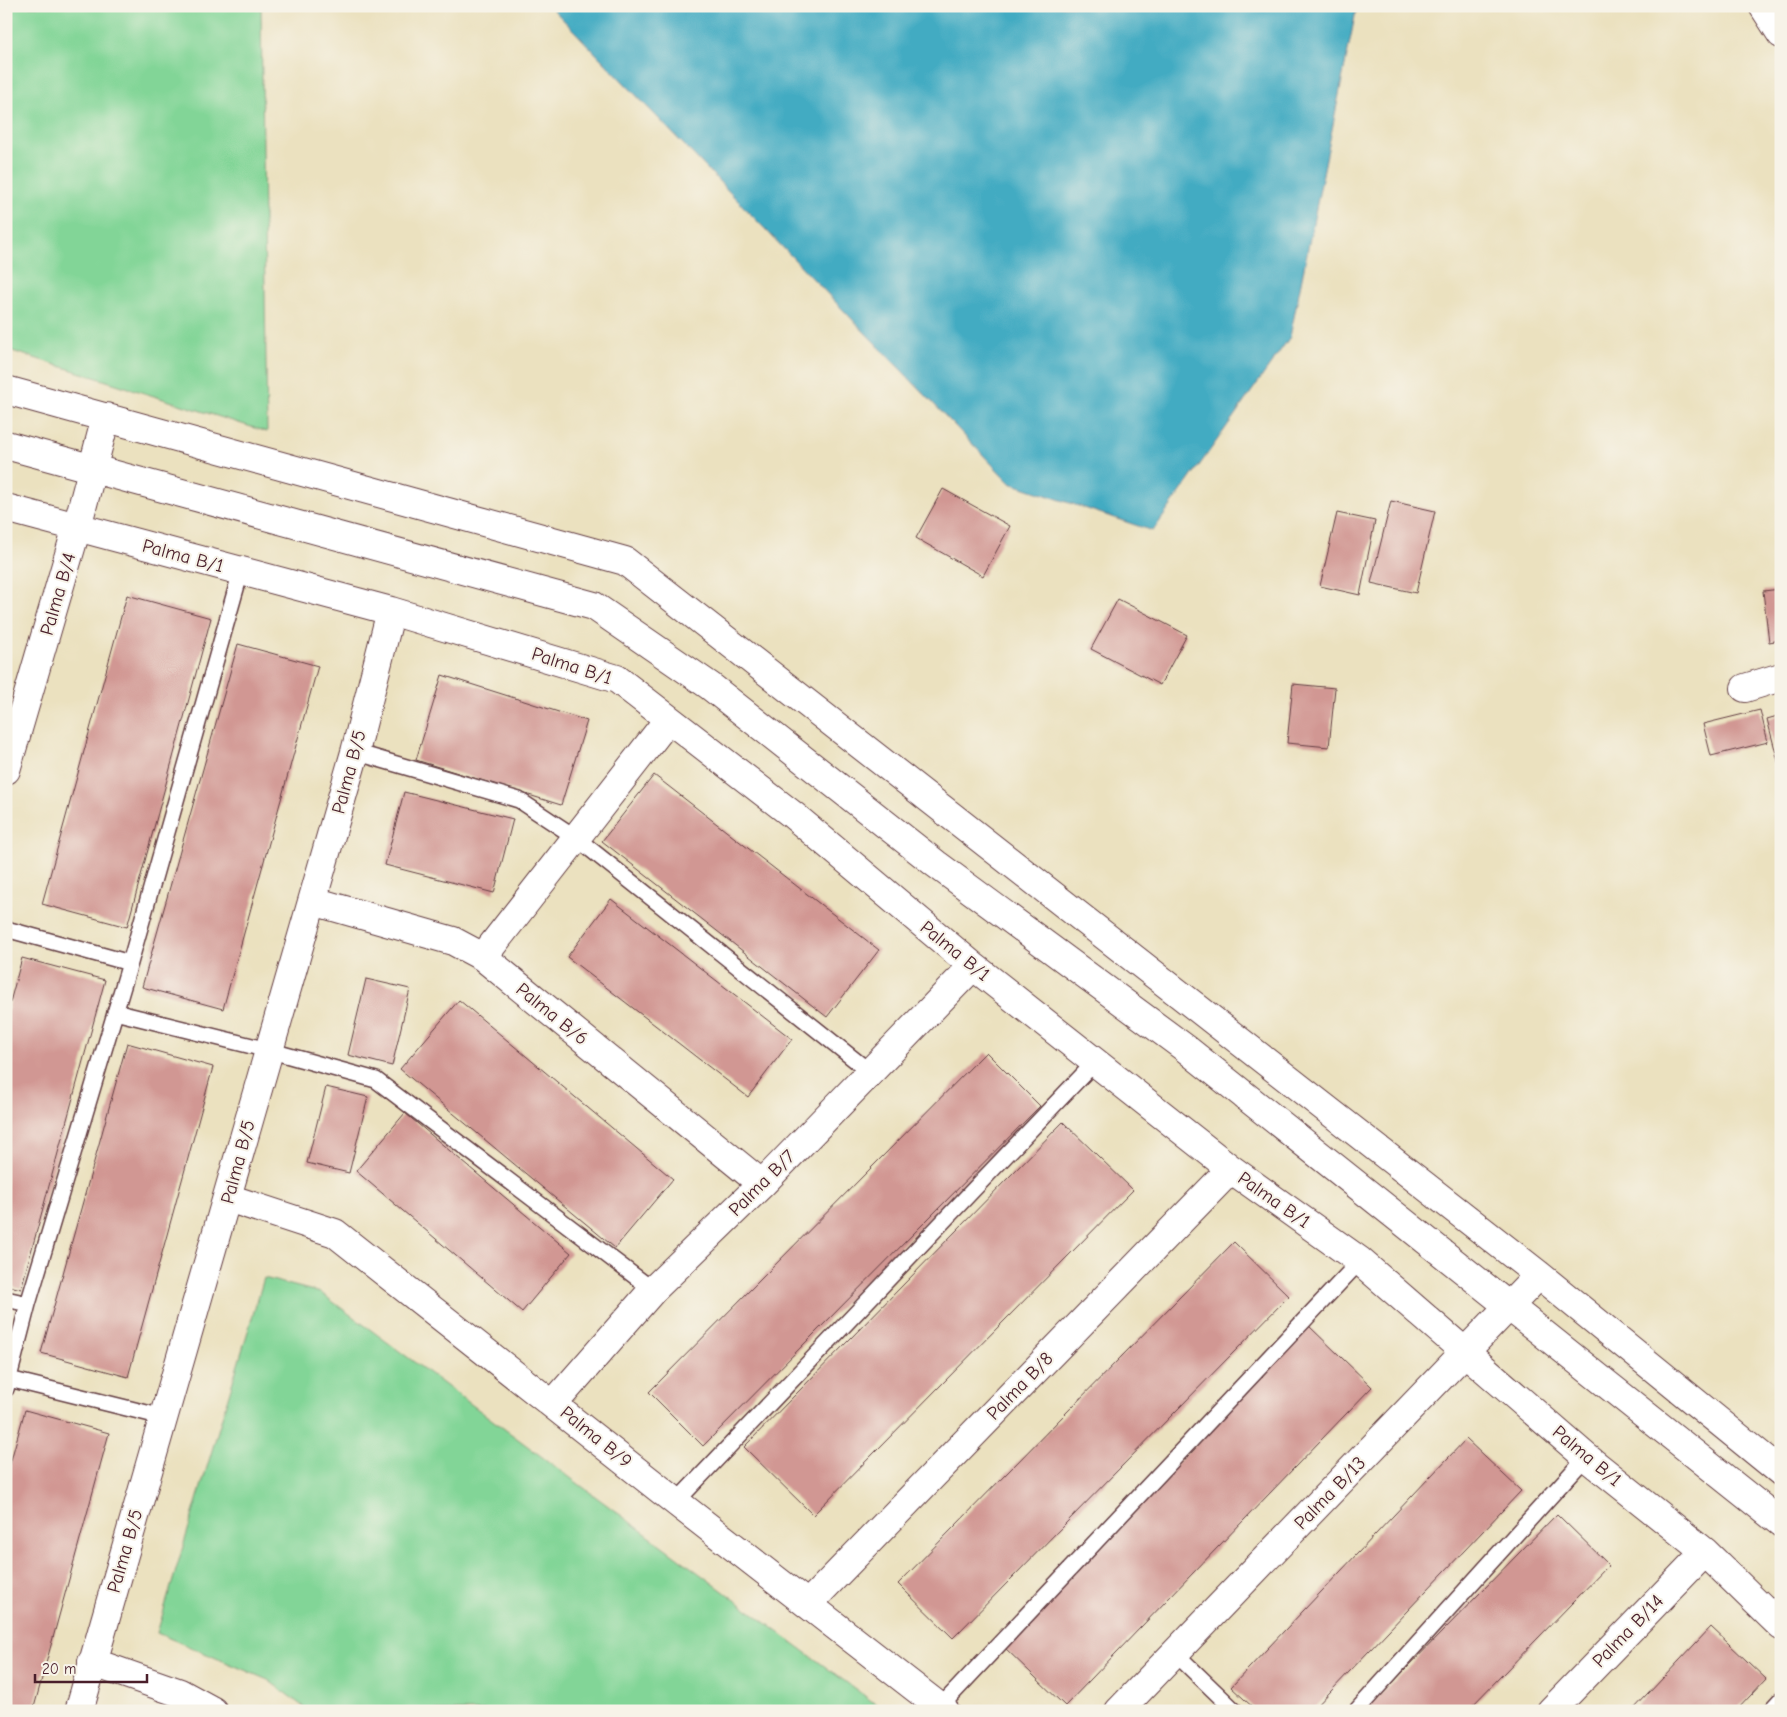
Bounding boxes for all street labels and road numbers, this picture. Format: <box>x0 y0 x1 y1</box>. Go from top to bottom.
street label: Palma B/1 <box>140 535 226 577</box>
street label: Palma B/4 <box>36 550 80 638</box>
street label: Palma B/1 <box>529 643 615 689</box>
street label: Palma B/5 <box>327 728 371 816</box>
street label: Palma B/1 <box>916 916 994 986</box>
street label: Palma B/6 <box>512 978 592 1050</box>
street label: Palma B/5 <box>216 1118 260 1206</box>
street label: Palma B/7 <box>724 1145 800 1221</box>
street label: Palma B/1 <box>1234 1167 1314 1233</box>
street label: Palma B/8 <box>982 1348 1058 1424</box>
street label: Palma B/9 <box>556 1401 636 1473</box>
street label: Palma B/1 <box>1548 1421 1626 1491</box>
street label: Palma B/13 <box>1290 1452 1370 1534</box>
street label: Palma B/5 <box>103 1507 147 1595</box>
street label: Palma B/14 <box>1588 1590 1668 1672</box>

